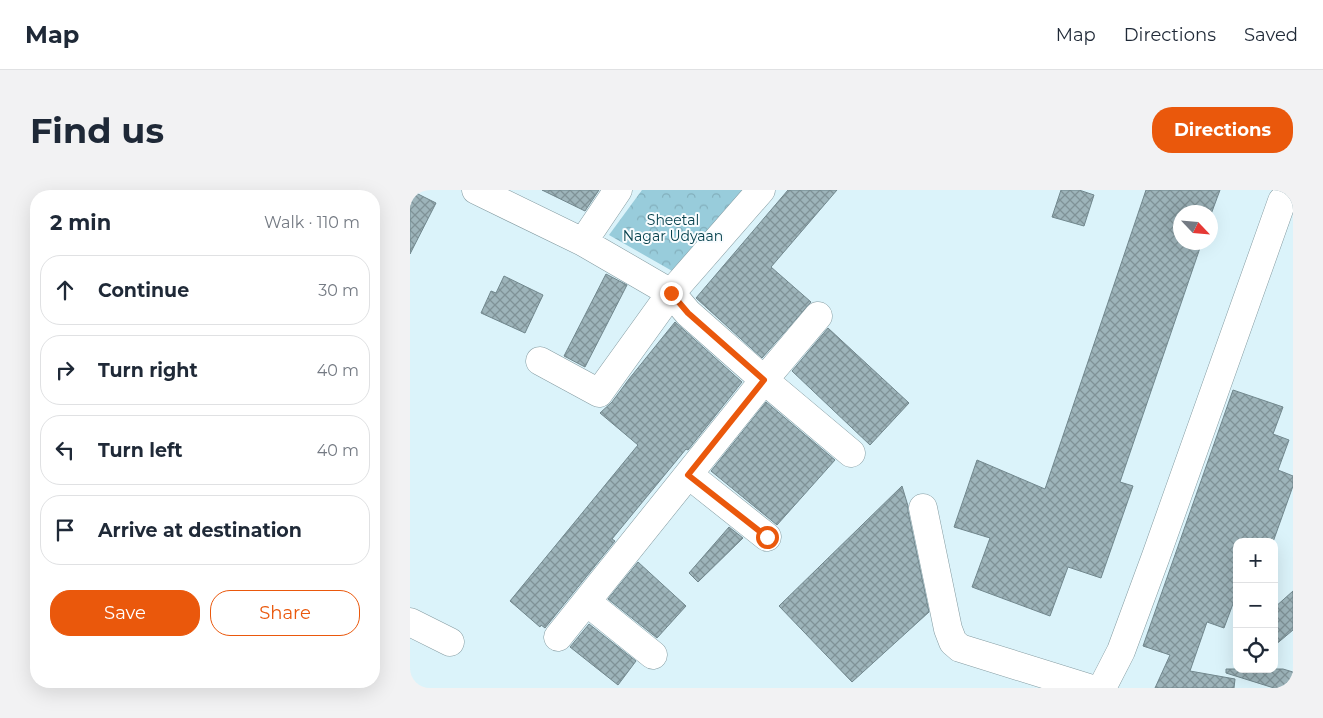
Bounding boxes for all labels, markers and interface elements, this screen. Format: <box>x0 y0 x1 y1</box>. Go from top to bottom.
text: Map <box>25 20 79 49</box>
text: Map <box>1056 24 1096 46</box>
text: Directions <box>1124 24 1216 46</box>
text: Saved <box>1244 24 1298 46</box>
button: Directions <box>1152 107 1293 153</box>
text: Find us <box>30 109 164 152</box>
north arrow <box>1173 205 1218 250</box>
text: 2 min <box>50 210 111 235</box>
park label: Sheetal Nagar Udyaan <box>623 211 723 245</box>
text: Walk · 110 m <box>264 213 360 232</box>
icon: ahead <box>51 276 79 304</box>
text: Continue <box>98 279 189 302</box>
text: 30 m <box>318 281 359 300</box>
route end <box>660 282 683 305</box>
icon: right <box>51 356 79 384</box>
text: Turn right <box>98 359 198 382</box>
text: 40 m <box>317 361 359 380</box>
icon: left <box>51 436 79 464</box>
text: Turn left <box>98 439 183 462</box>
text: 40 m <box>317 441 359 460</box>
icon: arrive <box>51 516 79 544</box>
text: Arrive at destination <box>98 519 302 542</box>
route start <box>756 526 779 549</box>
map controls <box>1233 538 1278 673</box>
button: + <box>1233 538 1278 583</box>
button: − <box>1233 583 1278 628</box>
button: Save <box>50 590 200 636</box>
button: Share <box>210 590 360 636</box>
button: locate <box>1233 628 1278 673</box>

